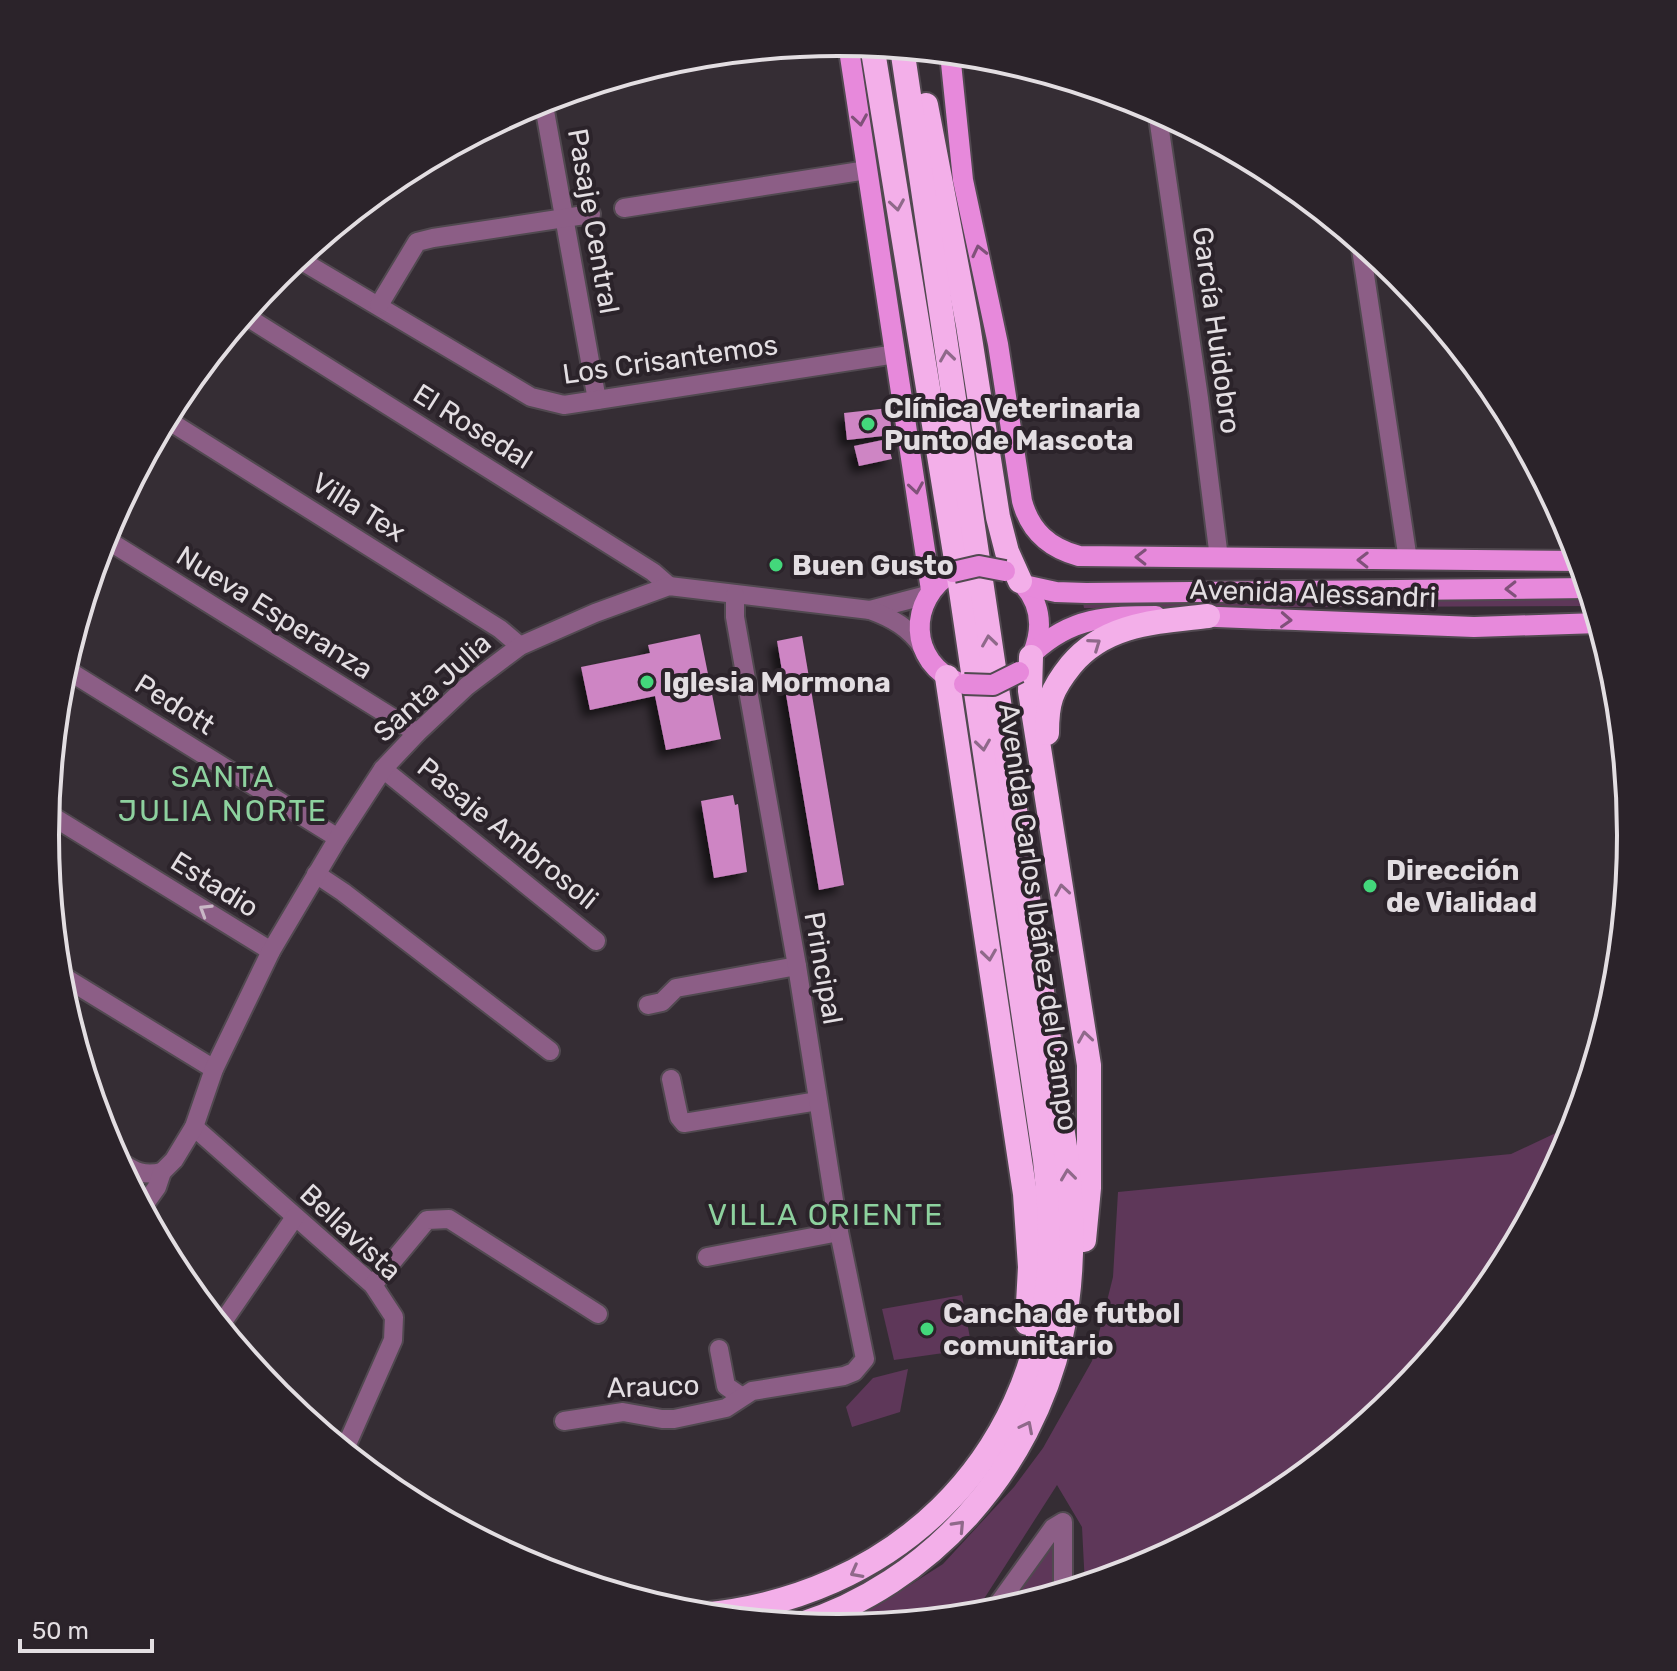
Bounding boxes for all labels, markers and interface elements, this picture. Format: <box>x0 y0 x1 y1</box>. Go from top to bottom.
one-way arrow <box>851 113 868 127</box>
street label: Pasaje Central <box>561 126 626 316</box>
one-way arrow <box>888 199 905 212</box>
street label: García Huidobro <box>1186 224 1247 436</box>
one-way arrow <box>971 245 988 258</box>
street label: Los Crisantemos <box>560 328 780 391</box>
one-way arrow <box>939 349 956 362</box>
street label: El Rosedal <box>407 377 538 476</box>
place label: Clínica Veterinaria Punto de Mascota <box>884 392 1141 457</box>
marker: Clínica Veterinaria Punto de Mascota <box>859 415 877 433</box>
street label: Villa Tex <box>306 466 412 549</box>
one-way arrow <box>907 481 924 495</box>
street label: Nueva Esperanza <box>171 539 379 686</box>
one-way arrow <box>1134 548 1147 566</box>
place label: Buen Gusto <box>792 549 954 582</box>
one-way arrow <box>1356 551 1369 569</box>
marker: Buen Gusto <box>767 556 785 574</box>
street label: Avenida Alessandri <box>1189 573 1437 614</box>
one-way arrow <box>1504 580 1517 598</box>
one-way arrow <box>1279 611 1292 628</box>
street label: Santa Julia <box>367 626 498 749</box>
one-way arrow <box>981 634 998 647</box>
one-way arrow <box>1087 639 1101 654</box>
place label: Iglesia Mormona <box>663 666 891 699</box>
street label: Pedott <box>129 667 221 742</box>
marker: Iglesia Mormona <box>638 673 656 691</box>
street label: Avenida Carlos Ibáñez del Campo <box>992 701 1085 1133</box>
one-way arrow <box>974 738 991 751</box>
street label: Pasaje Ambrosoli <box>411 750 605 916</box>
district label: SANTA JULIA NORTE <box>118 759 328 829</box>
street label: Estadio <box>165 845 265 924</box>
place label: Dirección de Vialidad <box>1386 854 1537 919</box>
marker: Dirección de Vialidad <box>1361 877 1379 895</box>
one-way arrow <box>1054 883 1071 897</box>
one-way arrow <box>199 905 214 920</box>
street label: Principal <box>797 909 850 1027</box>
one-way arrow <box>980 948 997 962</box>
one-way arrow <box>1077 1030 1094 1044</box>
one-way arrow <box>1060 1168 1077 1181</box>
street label: Bellavista <box>293 1177 408 1287</box>
district label: VILLA ORIENTE <box>707 1197 945 1233</box>
place label: Cancha de futbol comunitario <box>943 1297 1180 1362</box>
marker: Cancha de futbol comunitario <box>918 1320 936 1338</box>
street label: Arauco <box>606 1368 700 1405</box>
one-way arrow <box>1017 1420 1033 1435</box>
one-way arrow <box>949 1521 964 1535</box>
one-way arrow <box>849 1562 864 1577</box>
scale bar <box>20 1603 152 1653</box>
text: 50 m <box>32 1617 89 1645</box>

